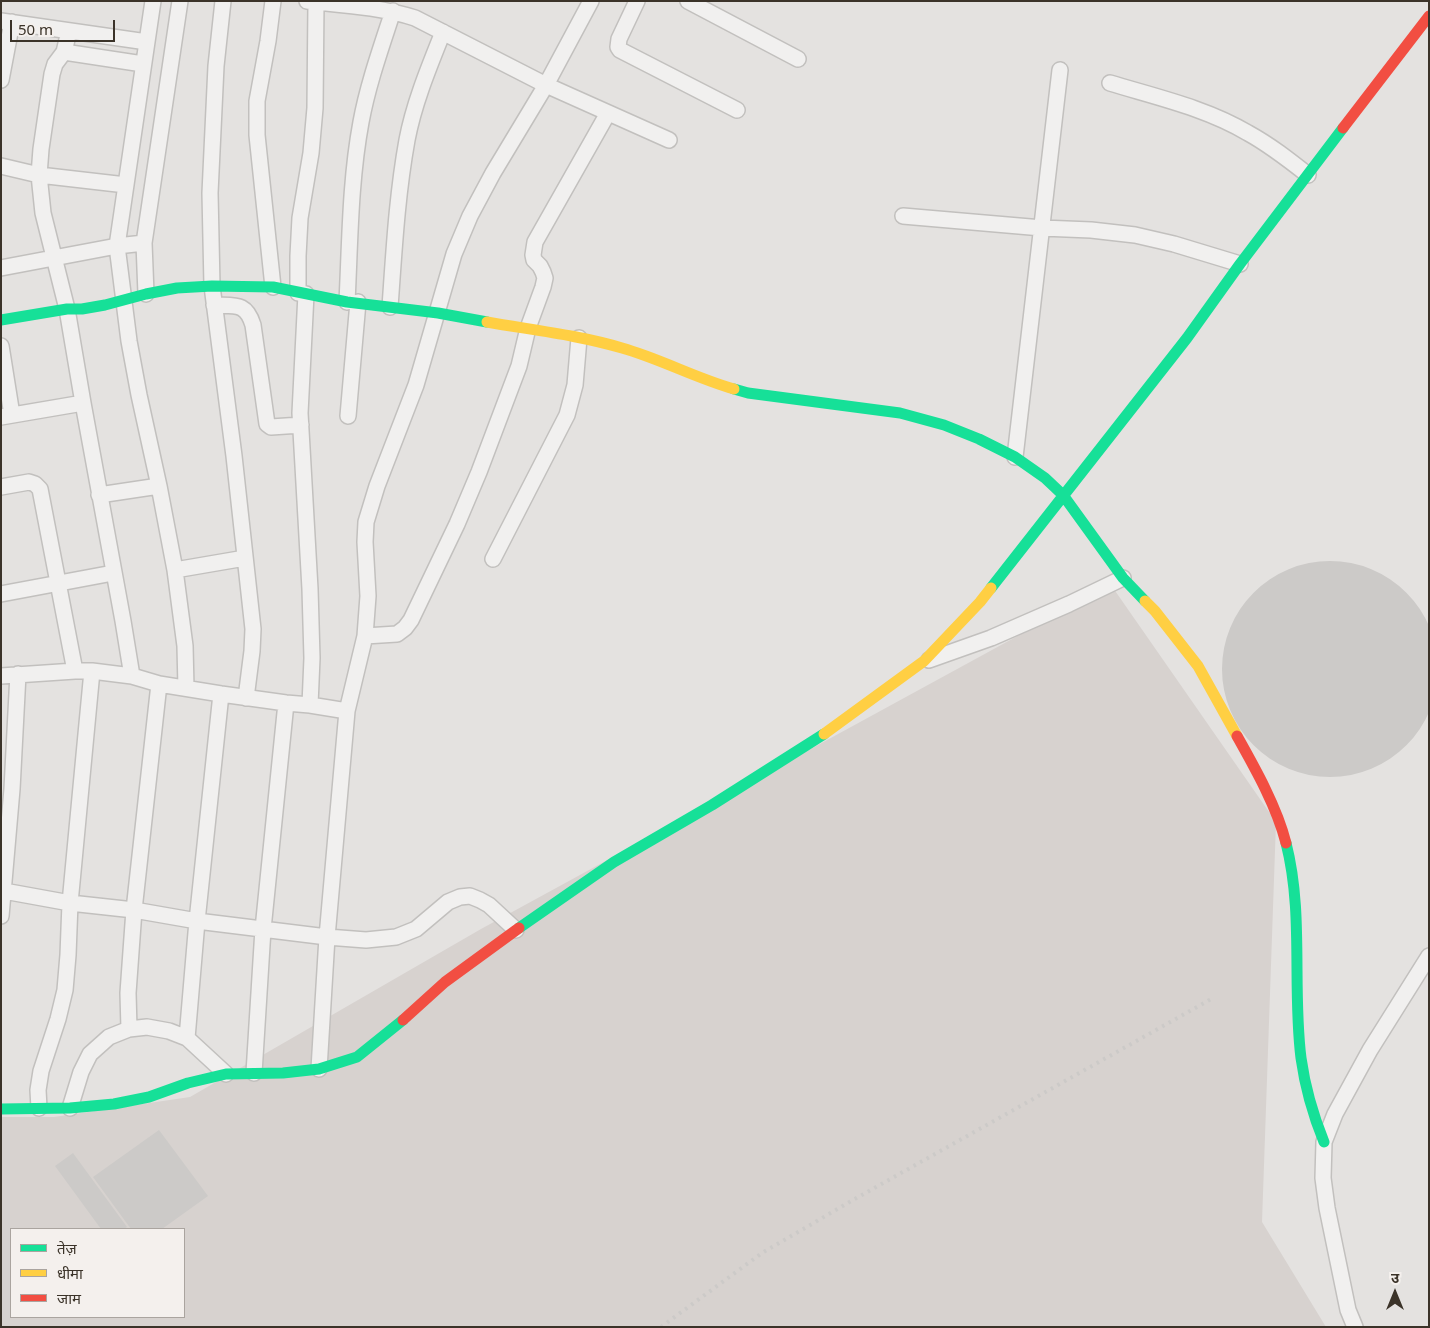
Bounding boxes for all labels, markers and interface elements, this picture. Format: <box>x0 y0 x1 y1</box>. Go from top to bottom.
scale bar <box>12 10 118 42</box>
text: 50 m <box>18 19 53 39</box>
legend <box>10 1228 185 1318</box>
text: तेज़ <box>57 1238 77 1258</box>
text: धीमा <box>57 1263 83 1283</box>
north arrow <box>1370 1268 1420 1318</box>
text: उ <box>1391 1268 1399 1287</box>
text: जाम <box>57 1288 81 1308</box>

